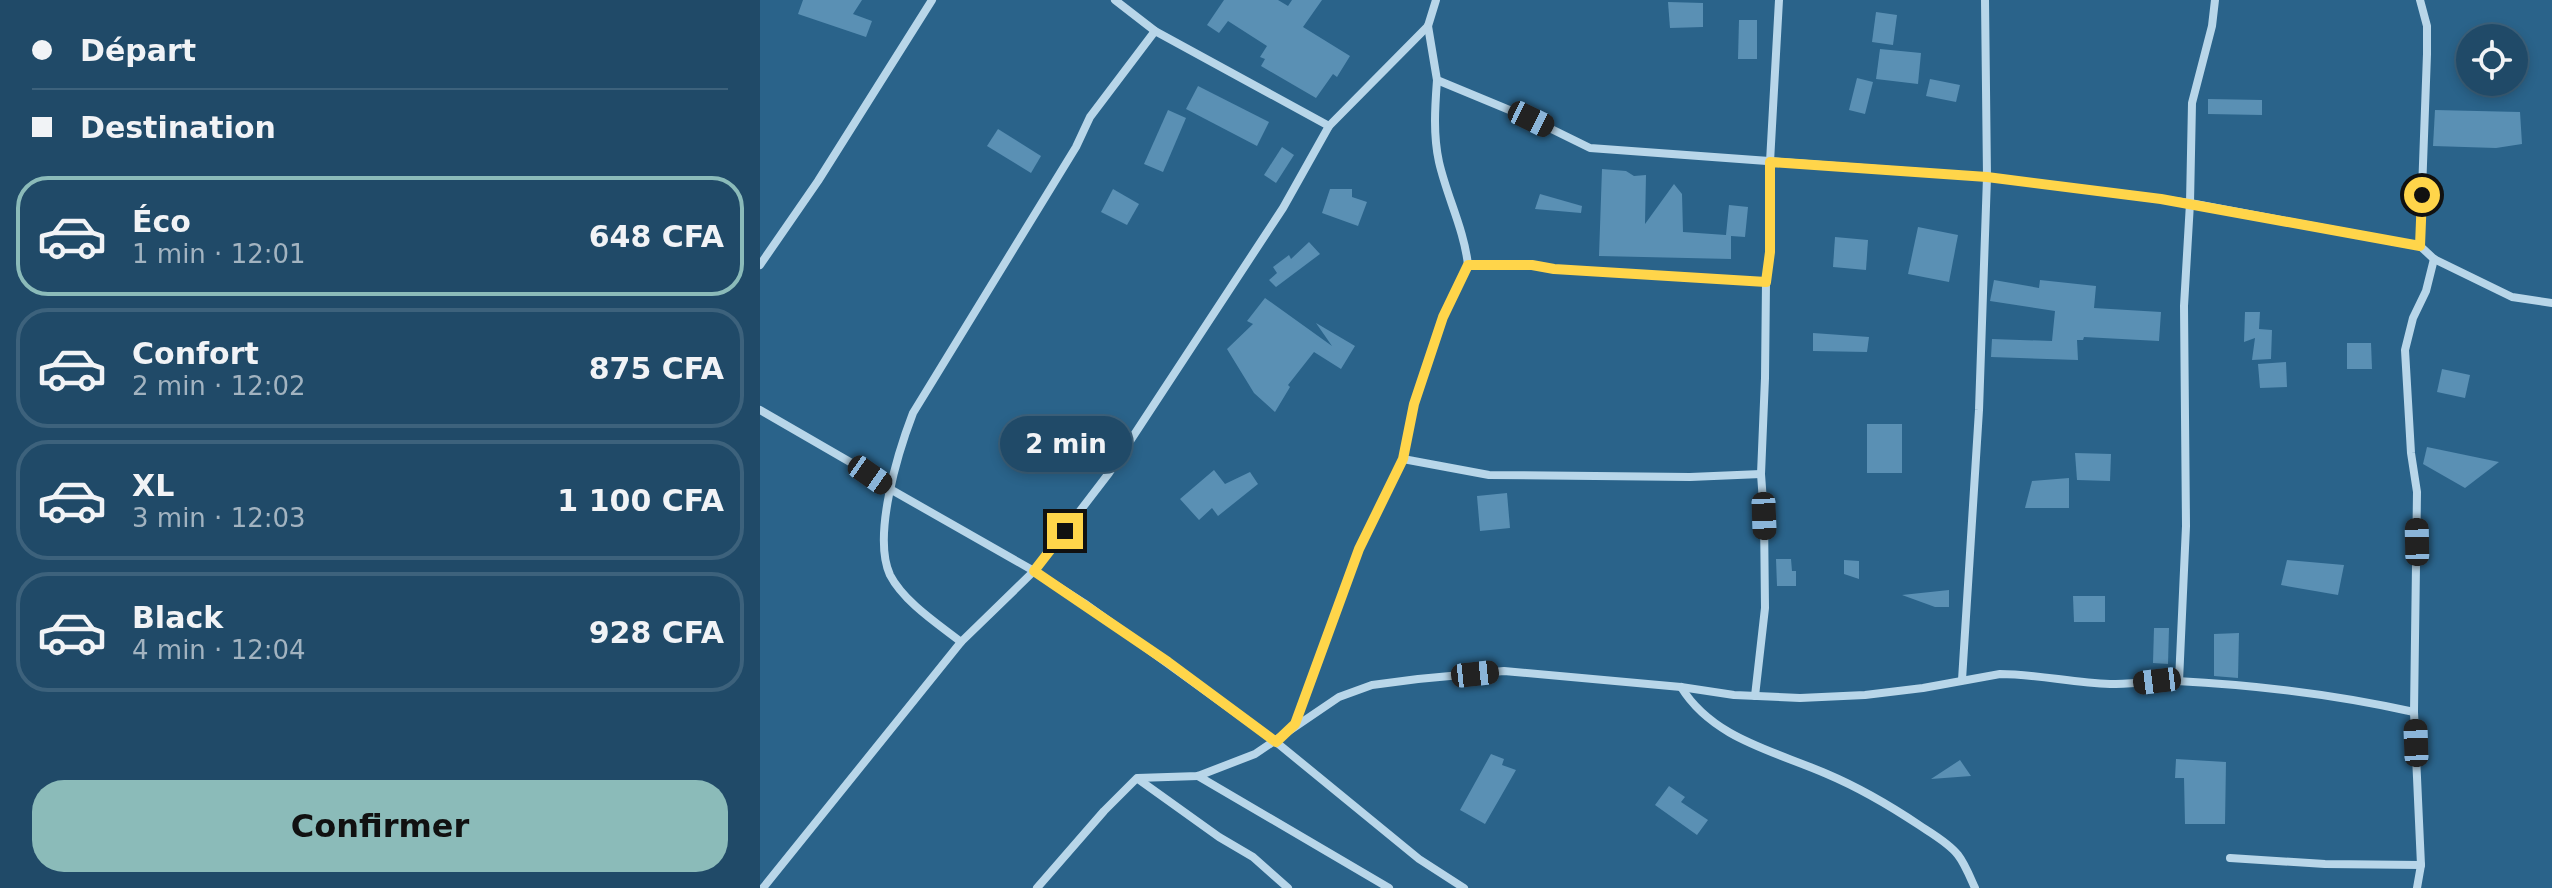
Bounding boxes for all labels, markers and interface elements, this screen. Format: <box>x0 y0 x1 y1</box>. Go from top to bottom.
map controls <box>2456 24 2528 96</box>
button: locate <box>2456 24 2528 96</box>
text: Départ <box>80 33 196 68</box>
car <box>1504 98 1558 140</box>
text: Destination <box>80 110 276 145</box>
route start <box>2404 177 2440 213</box>
icon: car <box>36 200 108 272</box>
text: Éco <box>132 204 191 239</box>
text: 648 CFA <box>589 219 724 254</box>
text: 1 min · 12:01 <box>132 239 306 269</box>
icon: car <box>36 332 108 404</box>
text: Confort <box>132 336 259 371</box>
text: 875 CFA <box>589 351 724 386</box>
text: 2 min · 12:02 <box>132 371 306 401</box>
callout: 2 min <box>999 415 1131 471</box>
text: 2 min <box>1025 429 1107 459</box>
car <box>843 451 897 499</box>
icon: car <box>36 464 108 536</box>
text: XL <box>132 468 174 503</box>
text: 1 100 CFA <box>557 483 724 518</box>
car <box>1751 492 1777 540</box>
text: 3 min · 12:03 <box>132 503 306 533</box>
route end <box>1047 513 1083 549</box>
car <box>2405 518 2429 566</box>
icon: car <box>36 596 108 668</box>
text: Black <box>132 600 223 635</box>
text: 928 CFA <box>589 615 724 650</box>
text: 4 min · 12:04 <box>132 635 306 665</box>
car <box>1450 660 1500 688</box>
car <box>2132 666 2182 696</box>
car <box>2403 719 2429 767</box>
button: Confirmer <box>32 780 728 872</box>

